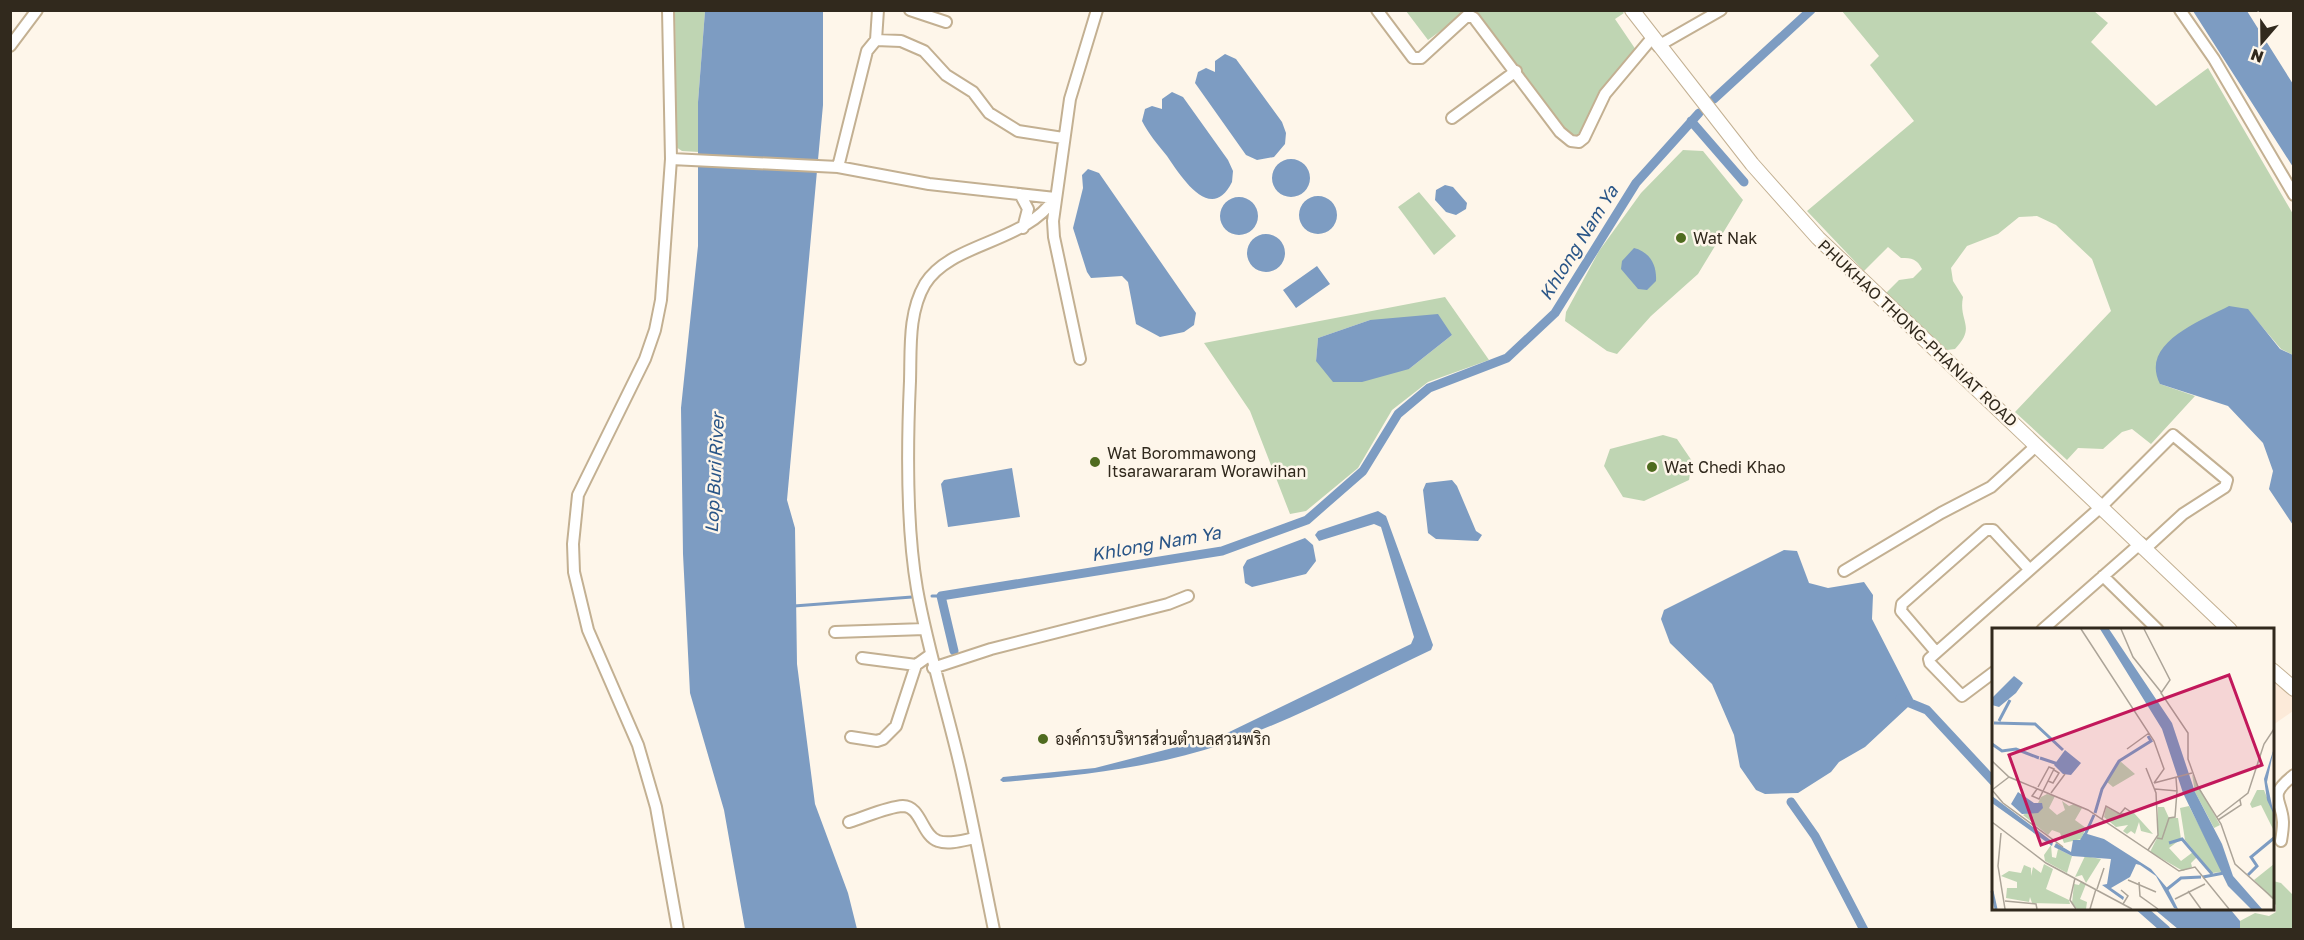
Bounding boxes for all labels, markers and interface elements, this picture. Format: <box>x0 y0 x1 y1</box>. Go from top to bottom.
north arrow <box>2232 12 2292 72</box>
text: N <box>2248 45 2266 68</box>
water label: Khlong Nam Ya <box>1534 180 1623 304</box>
place label: Wat Nak <box>1693 228 1757 248</box>
marker: Wat Nak <box>1674 231 1688 245</box>
street label: PHUKHAO THONG-PHANIAT ROAD <box>1814 235 2022 431</box>
water label: Lop Buri River <box>700 409 728 533</box>
place label: Wat Borommawong Itsarawararam Worawihan <box>1107 443 1306 481</box>
marker: Wat Borommawong Itsarawararam Worawihan <box>1088 455 1102 469</box>
place label: Wat Chedi Khao <box>1664 457 1786 477</box>
marker: Wat Chedi Khao <box>1645 460 1659 474</box>
water label: Khlong Nam Ya <box>1089 521 1223 565</box>
inset map <box>1992 628 2274 910</box>
place label: องค์การบริหารส่วนตำบลสวนพริก <box>1055 727 1271 749</box>
marker: องค์การบริหารส่วนตำบลสวนพริก <box>1036 732 1050 746</box>

